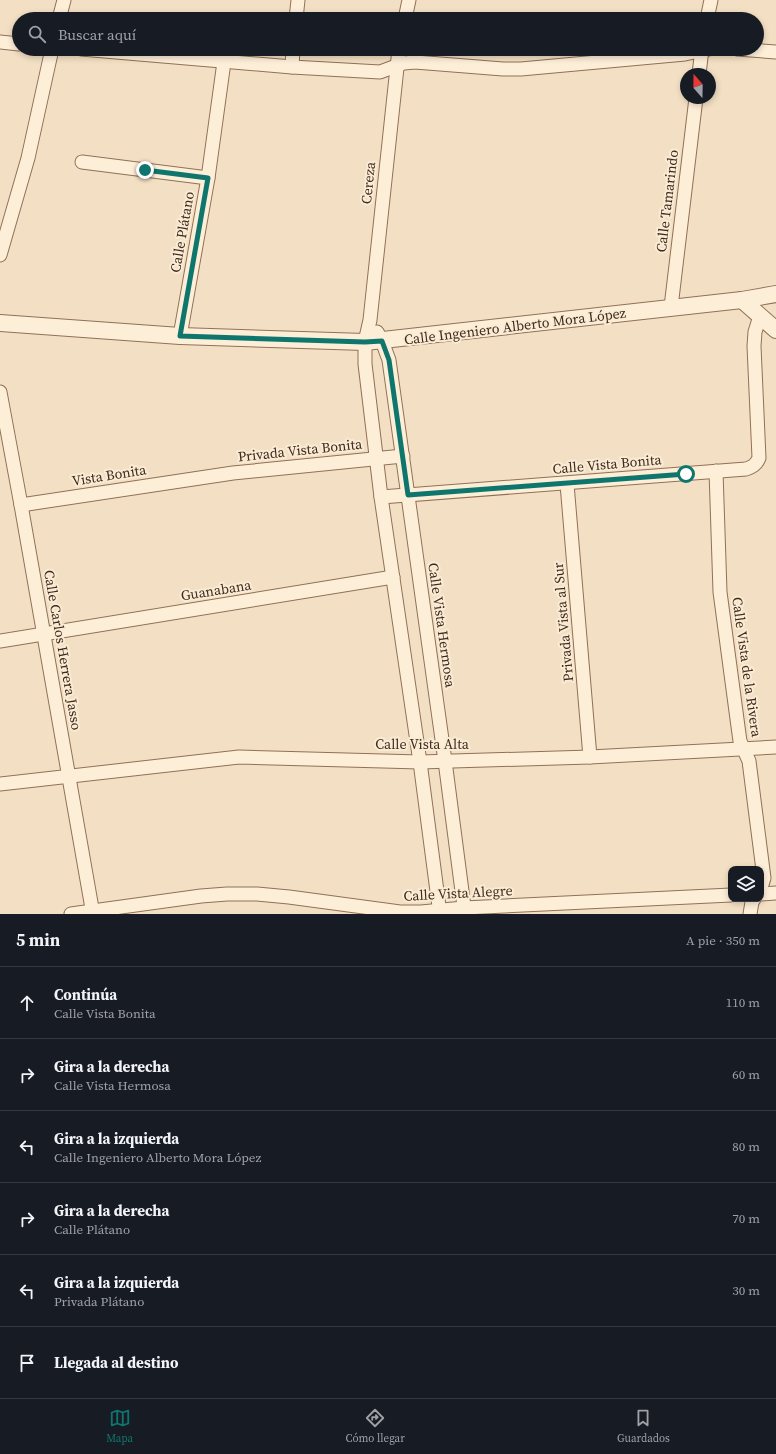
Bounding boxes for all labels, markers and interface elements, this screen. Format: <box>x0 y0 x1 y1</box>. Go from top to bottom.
search box <box>12 12 764 56</box>
icon: search <box>26 23 48 45</box>
text: Buscar aquí <box>58 24 136 45</box>
north arrow <box>680 68 716 104</box>
street label: Calle Tamarindo <box>651 148 683 253</box>
street label: Cereza <box>356 160 380 205</box>
route end <box>136 161 154 179</box>
street label: Calle Plátano <box>165 190 199 274</box>
street label: Calle Ingeniero Alberto Mora López <box>403 302 628 350</box>
street label: Privada Vista Bonita <box>237 433 364 466</box>
street label: Calle Vista Bonita <box>552 449 663 479</box>
street label: Vista Bonita <box>70 459 148 491</box>
route start <box>677 465 695 483</box>
street label: Calle Vista Hermosa <box>423 561 461 690</box>
street label: Privada Vista al Sur <box>548 561 578 682</box>
street label: Calle Carlos Herrera Jasso <box>39 568 87 732</box>
street label: Guanabana <box>179 574 254 605</box>
street label: Calle Vista de la Rivera <box>727 596 767 739</box>
street label: Calle Vista Alta <box>375 734 470 754</box>
map controls <box>728 866 764 902</box>
button: layers <box>728 866 764 902</box>
street label: Calle Vista Alegre <box>403 880 513 906</box>
text: 5 min <box>16 928 60 952</box>
text: A pie · 350 m <box>686 932 760 949</box>
text: Continúa <box>54 984 117 1005</box>
icon: ahead <box>16 992 38 1014</box>
text: 110 m <box>726 994 760 1011</box>
text: Calle Vista Bonita <box>54 1005 156 1022</box>
text: Gira a la derecha <box>54 1056 169 1077</box>
icon: right <box>16 1064 38 1086</box>
text: 60 m <box>732 1066 760 1083</box>
text: Calle Vista Hermosa <box>54 1077 171 1094</box>
text: Gira a la izquierda <box>54 1128 179 1149</box>
icon: left <box>16 1136 38 1158</box>
text: 80 m <box>732 1138 760 1155</box>
text: Calle Ingeniero Alberto Mora López <box>54 1149 261 1166</box>
text: Gira a la derecha <box>54 1200 169 1221</box>
icon: right <box>16 1208 38 1230</box>
text: 70 m <box>732 1210 760 1227</box>
text: Calle Plátano <box>54 1221 130 1238</box>
text: Gira a la izquierda <box>54 1272 179 1293</box>
icon: left <box>16 1280 38 1302</box>
text: 30 m <box>732 1282 760 1299</box>
text: Privada Plátano <box>54 1293 144 1310</box>
icon: arrive <box>16 1352 38 1374</box>
text: Llegada al destino <box>54 1352 179 1373</box>
tab: Mapa <box>106 1407 133 1446</box>
tab: Cómo llegar <box>345 1407 405 1446</box>
tab: Guardados <box>617 1407 670 1446</box>

